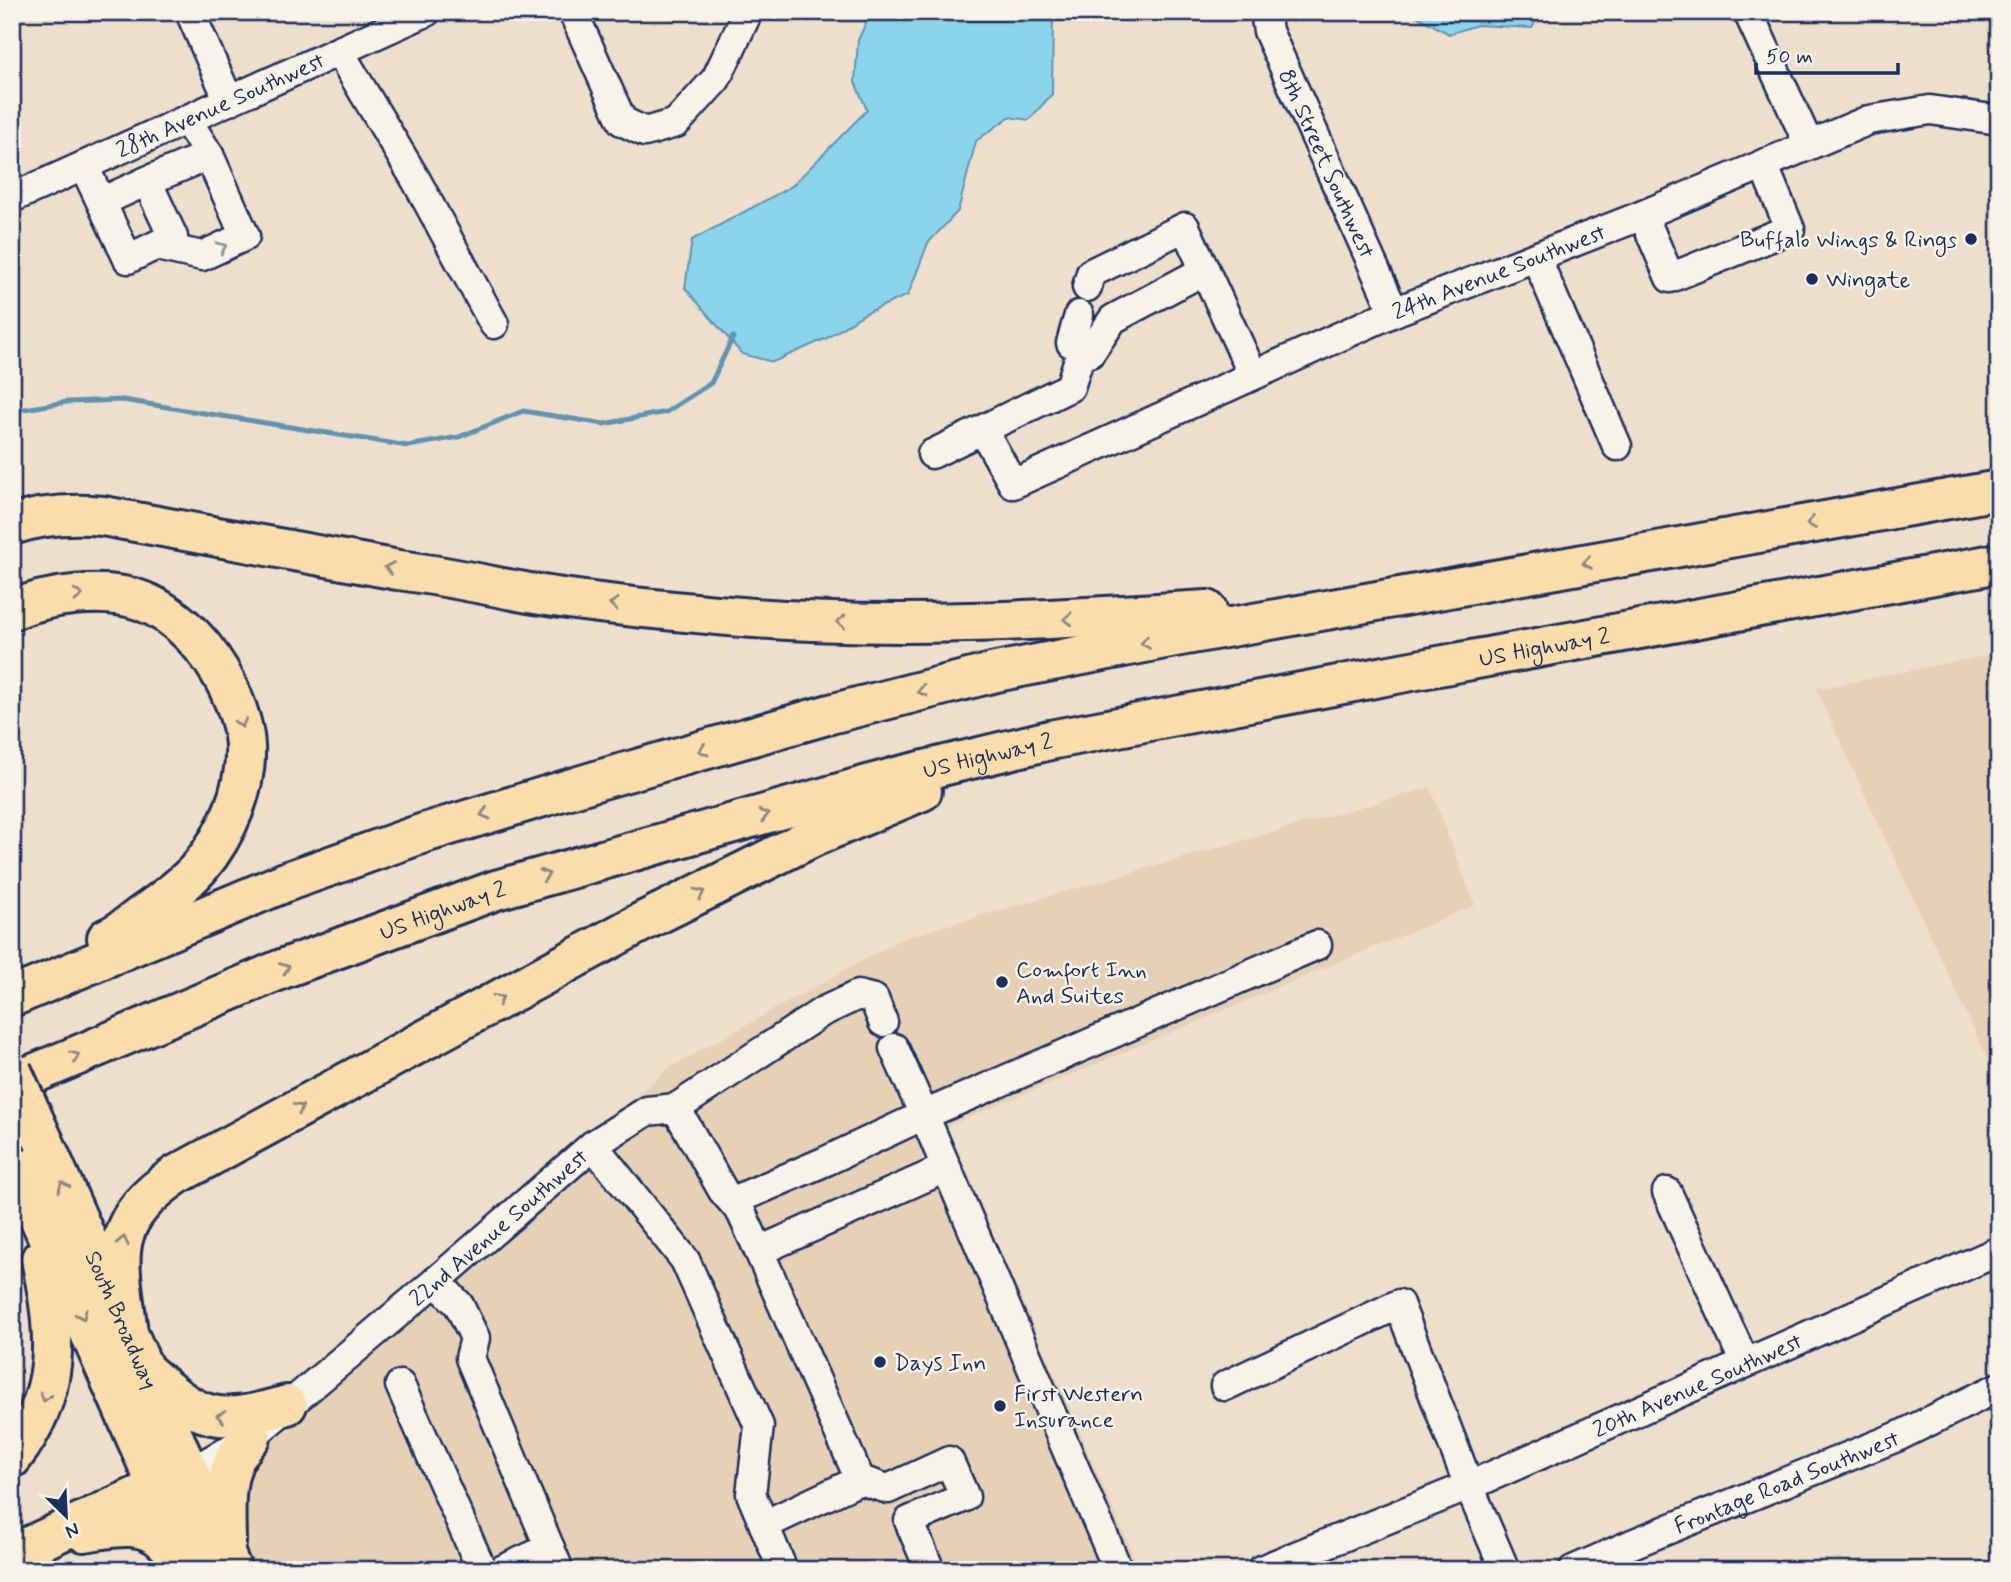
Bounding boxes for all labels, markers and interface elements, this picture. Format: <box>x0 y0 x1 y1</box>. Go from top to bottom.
scale bar <box>1756 32 1897 76</box>
text: 50 m <box>1766 43 1813 71</box>
street label: 28th Avenue Southwest <box>112 47 330 166</box>
street label: 8th Street Southwest <box>1270 65 1381 263</box>
street label: 24th Avenue Southwest <box>1388 218 1610 328</box>
place label: Buffalo Wings & Rings <box>1740 226 1957 258</box>
marker: Buffalo Wings & Rings <box>1963 231 1979 247</box>
one-way arrow <box>215 241 227 255</box>
place label: Wingate <box>1826 266 1911 298</box>
marker: Wingate <box>1804 271 1820 287</box>
one-way arrow <box>1805 514 1817 529</box>
one-way arrow <box>1581 555 1593 570</box>
one-way arrow <box>383 561 395 576</box>
one-way arrow <box>73 587 84 602</box>
one-way arrow <box>608 597 620 612</box>
one-way arrow <box>1062 611 1073 626</box>
one-way arrow <box>835 614 846 629</box>
street label: US Highway 2 <box>1477 622 1612 675</box>
one-way arrow <box>1139 635 1151 650</box>
one-way arrow <box>917 683 929 697</box>
one-way arrow <box>233 717 247 729</box>
street label: US Highway 2 <box>920 727 1056 787</box>
one-way arrow <box>697 742 709 757</box>
one-way arrow <box>479 806 491 821</box>
one-way arrow <box>758 808 770 823</box>
one-way arrow <box>539 869 551 884</box>
street label: US Highway 2 <box>376 875 509 949</box>
one-way arrow <box>693 887 705 901</box>
place label: Comfort Inn And Suites <box>1016 956 1147 1012</box>
one-way arrow <box>278 962 290 976</box>
marker: Comfort Inn And Suites <box>994 974 1010 990</box>
one-way arrow <box>492 994 504 1007</box>
one-way arrow <box>68 1050 80 1064</box>
one-way arrow <box>292 1103 305 1116</box>
street label: 22nd Avenue Southwest <box>404 1143 595 1314</box>
one-way arrow <box>57 1181 71 1193</box>
one-way arrow <box>114 1235 129 1247</box>
street label: South Broadway <box>77 1246 164 1394</box>
one-way arrow <box>74 1308 88 1320</box>
street label: 20th Avenue Southwest <box>1589 1327 1807 1446</box>
place label: Days Inn <box>894 1349 987 1379</box>
marker: Days Inn <box>872 1354 888 1370</box>
place label: First Western Insurance <box>1014 1380 1143 1436</box>
one-way arrow <box>38 1391 53 1403</box>
marker: First Western Insurance <box>992 1398 1008 1414</box>
one-way arrow <box>215 1408 227 1423</box>
street label: Frontage Road Southwest <box>1670 1424 1904 1542</box>
north arrow <box>32 1480 102 1550</box>
text: N <box>61 1516 83 1544</box>

